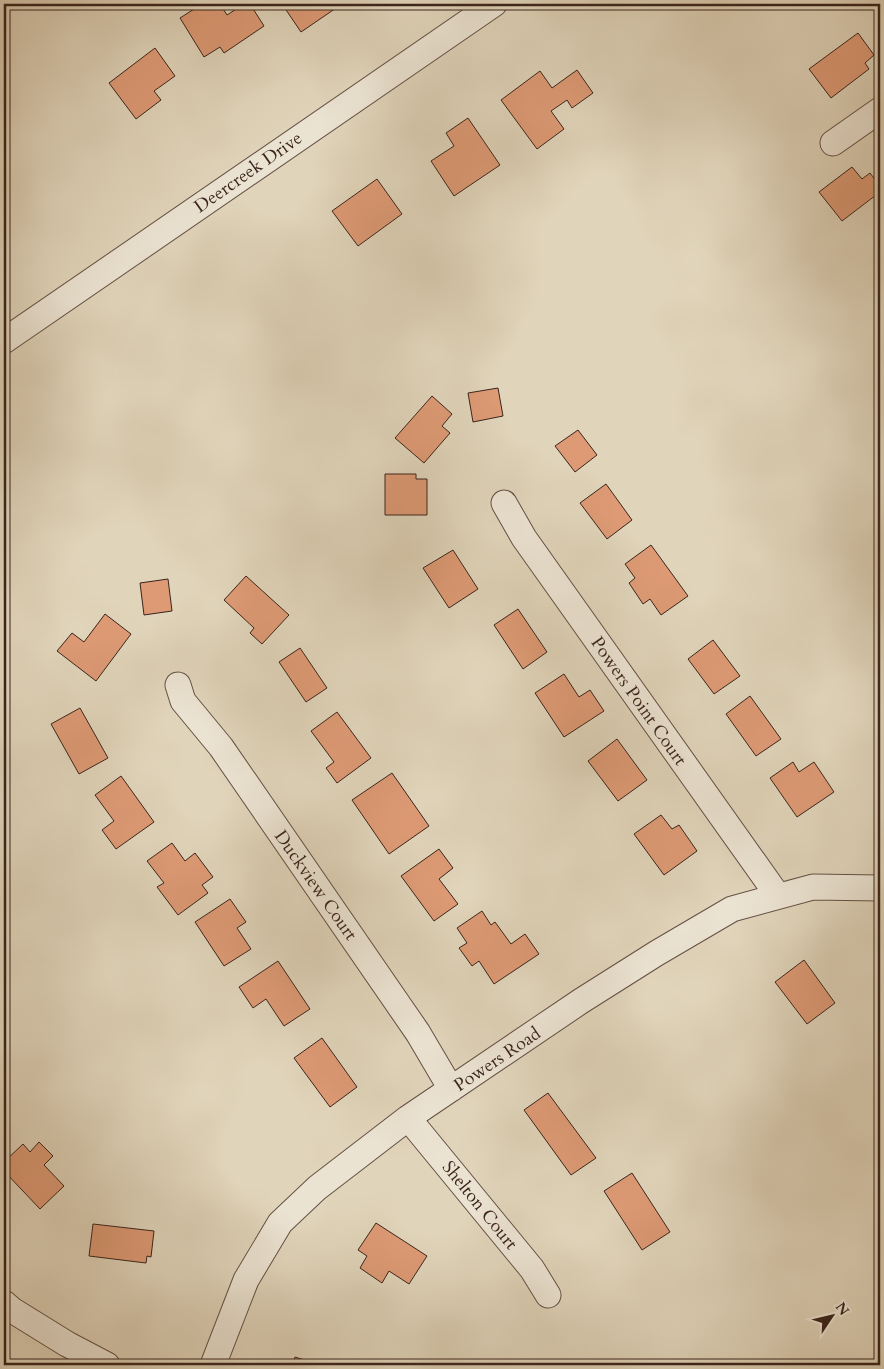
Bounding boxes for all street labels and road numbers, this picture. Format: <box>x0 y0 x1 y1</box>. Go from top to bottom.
street label: Deercreek Drive <box>189 126 307 219</box>
street label: Powers Point Court <box>585 632 693 771</box>
street label: Duckview Court <box>268 825 363 946</box>
street label: Powers Road <box>449 1021 546 1098</box>
street label: Shelton Court <box>436 1156 523 1255</box>

